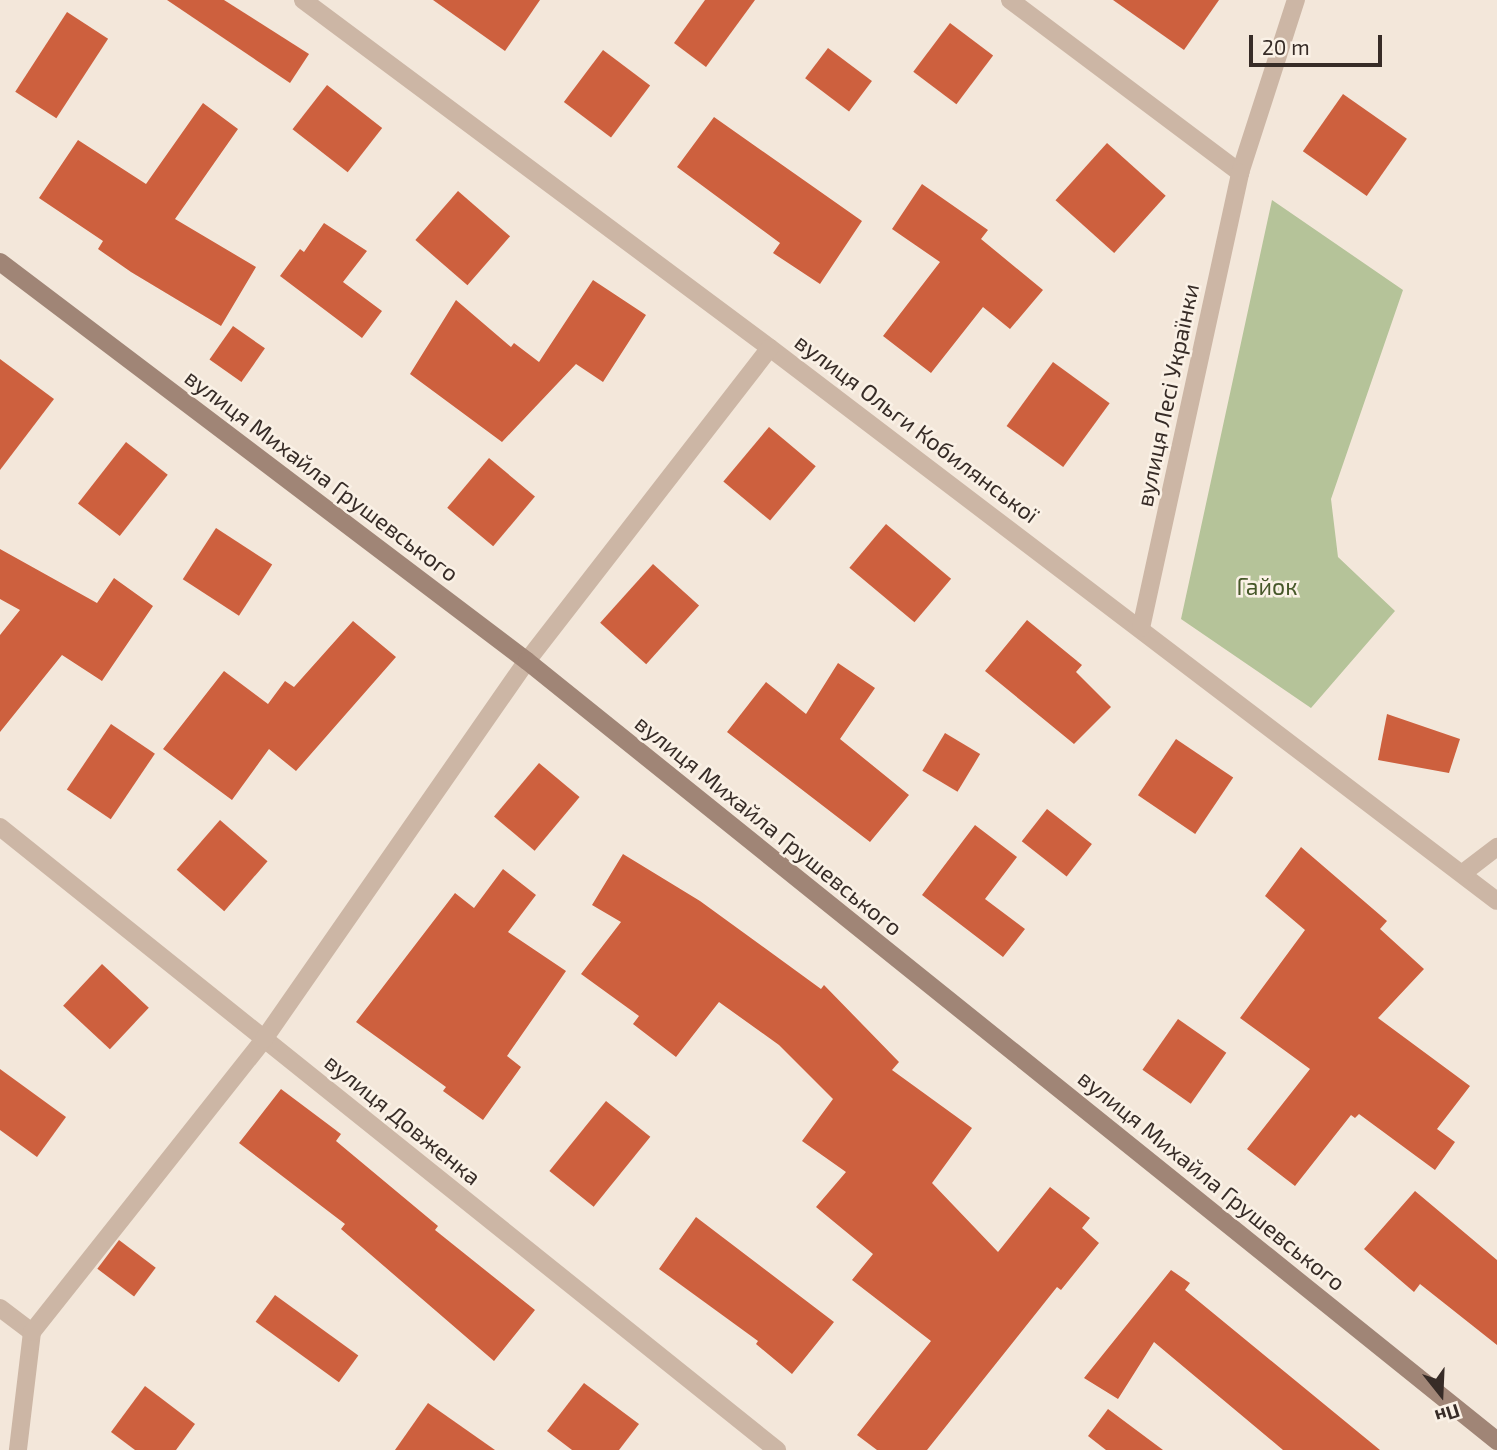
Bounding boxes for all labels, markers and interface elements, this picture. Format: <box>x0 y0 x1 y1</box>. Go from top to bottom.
scale bar <box>1252 21 1385 65</box>
text: 20 m <box>1262 34 1310 59</box>
street label: вулиця Лесі Українки <box>1130 281 1204 509</box>
street label: вулиця Ольги Кобилянської <box>790 327 1044 529</box>
street label: вулиця Михайла Грушевського <box>180 363 464 587</box>
park label: Гайок <box>1237 572 1297 600</box>
street label: вулиця Михайла Грушевського <box>630 709 908 941</box>
street label: вулиця Довженка <box>320 1048 486 1190</box>
street label: вулиця Михайла Грушевського <box>1073 1064 1351 1296</box>
north arrow <box>1406 1359 1476 1429</box>
text: Пн <box>1432 1400 1463 1429</box>

